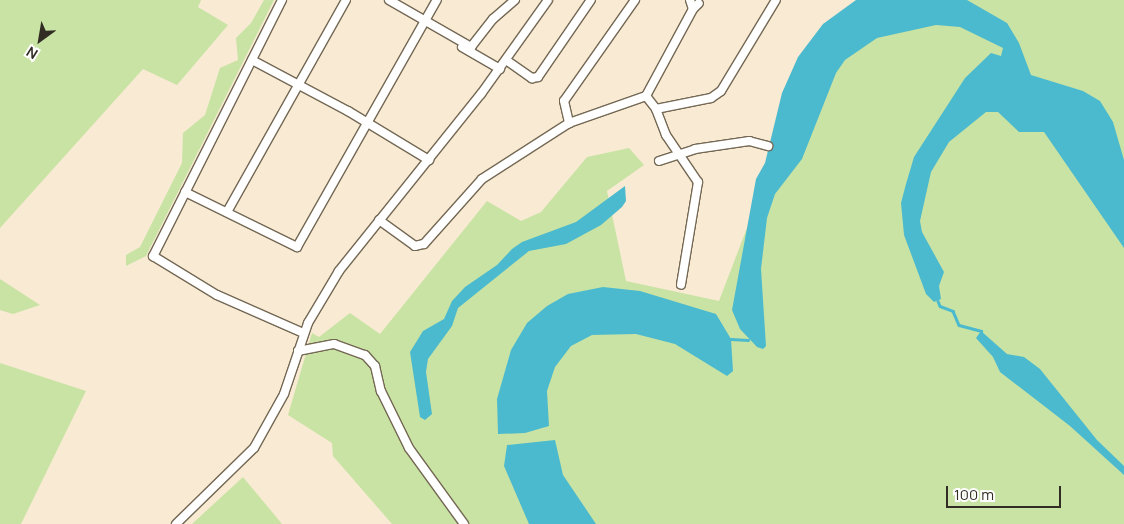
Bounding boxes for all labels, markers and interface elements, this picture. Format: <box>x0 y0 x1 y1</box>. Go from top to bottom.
north arrow <box>15 15 65 65</box>
text: N <box>22 42 41 64</box>
scale bar <box>949 476 1064 508</box>
text: 100 m <box>954 484 994 505</box>

